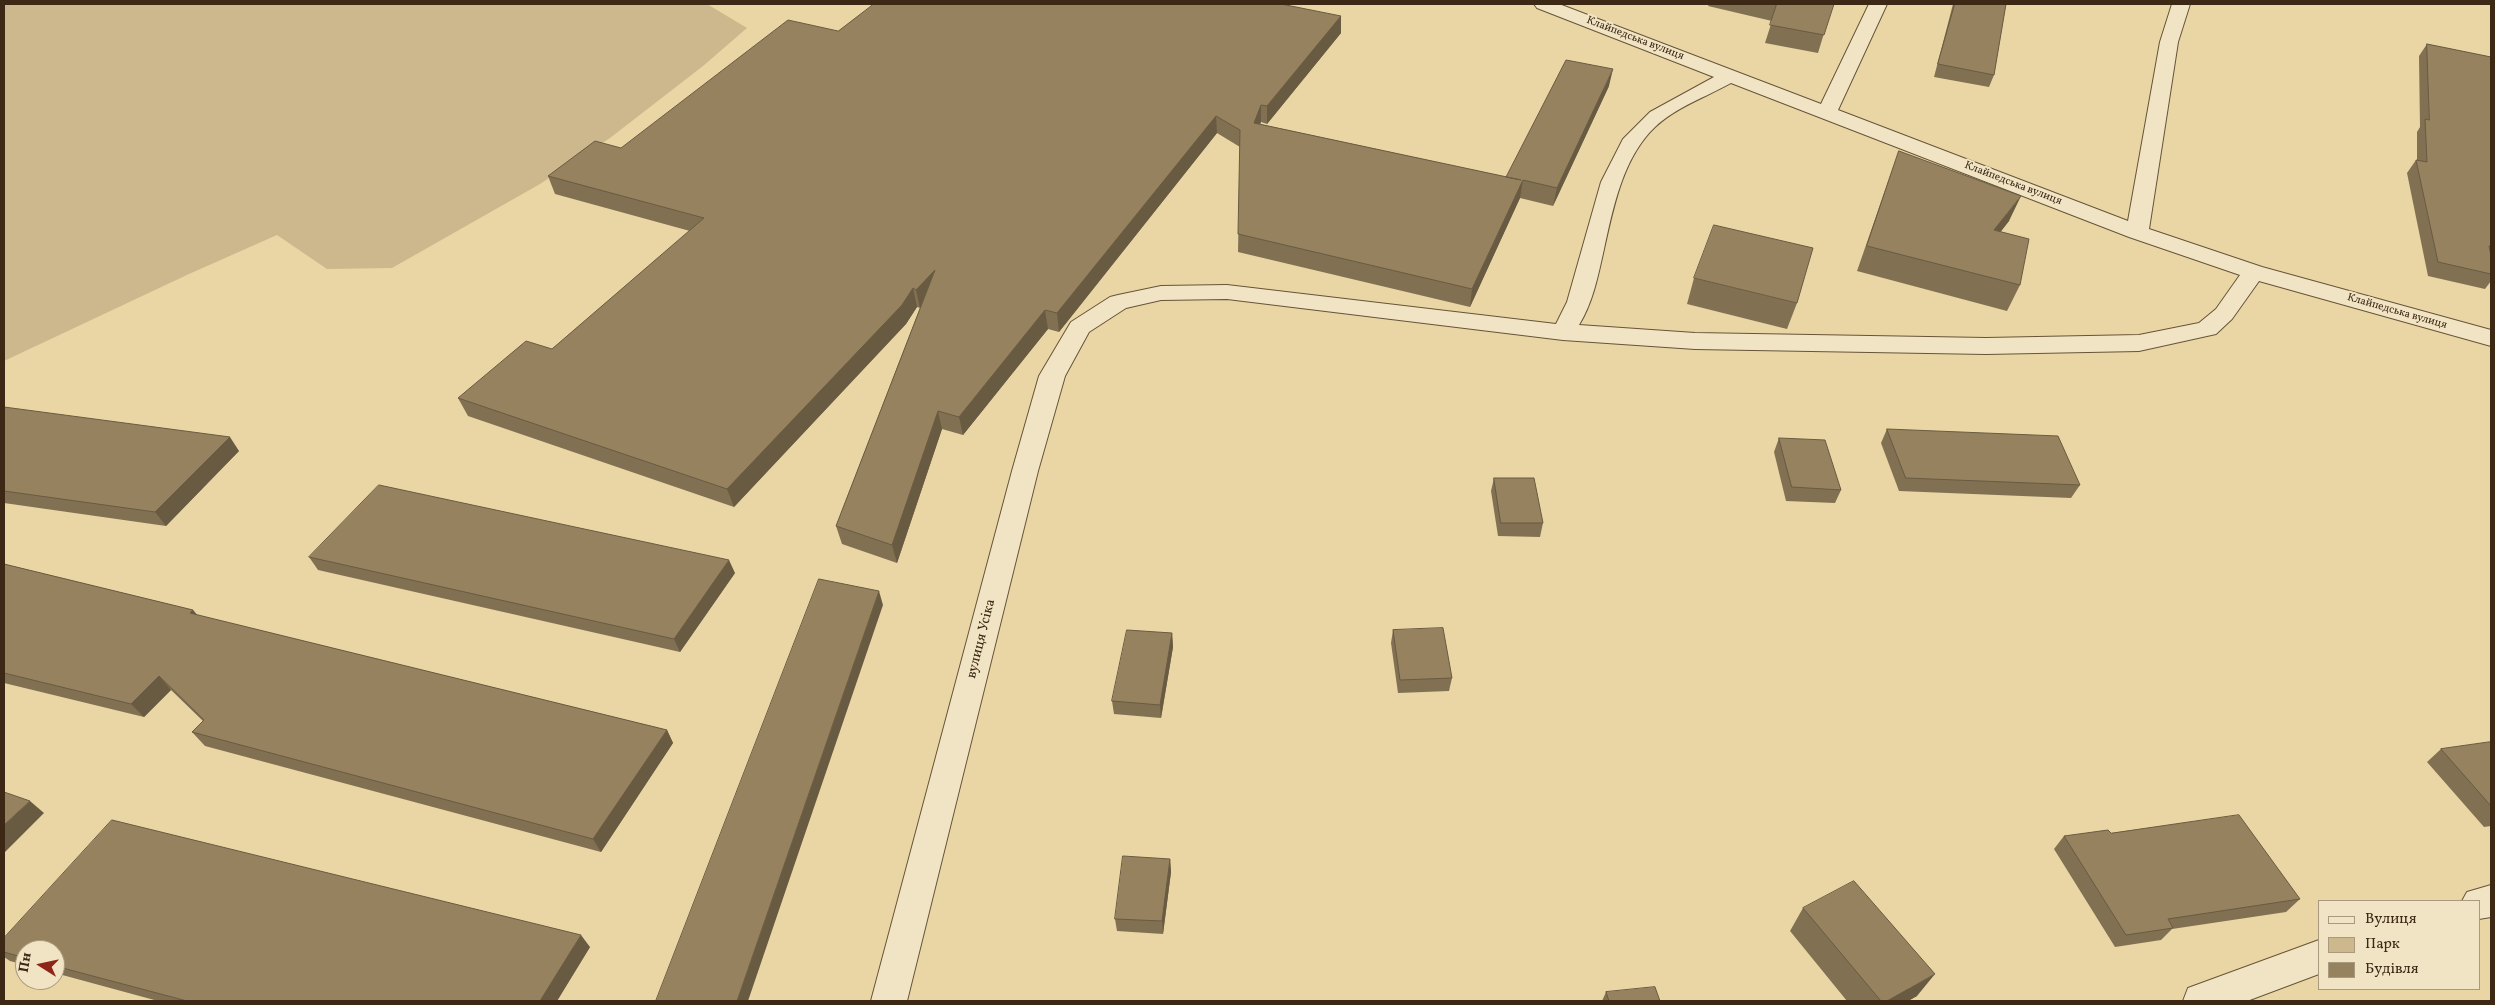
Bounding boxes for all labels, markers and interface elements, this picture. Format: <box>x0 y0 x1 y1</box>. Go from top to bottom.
street label: Клайпедська вулиця <box>1584 14 1686 64</box>
street label: Клайпедська вулиця <box>1962 159 2064 209</box>
street label: Клайпедська вулиця <box>2346 291 2448 333</box>
street label: вулиця Усіка <box>964 598 1000 680</box>
legend <box>2318 900 2480 990</box>
text: Вулиця <box>2365 909 2416 930</box>
text: Парк <box>2365 934 2400 955</box>
north arrow <box>15 940 65 990</box>
text: Пн <box>15 951 37 974</box>
text: Будівля <box>2365 959 2419 980</box>

